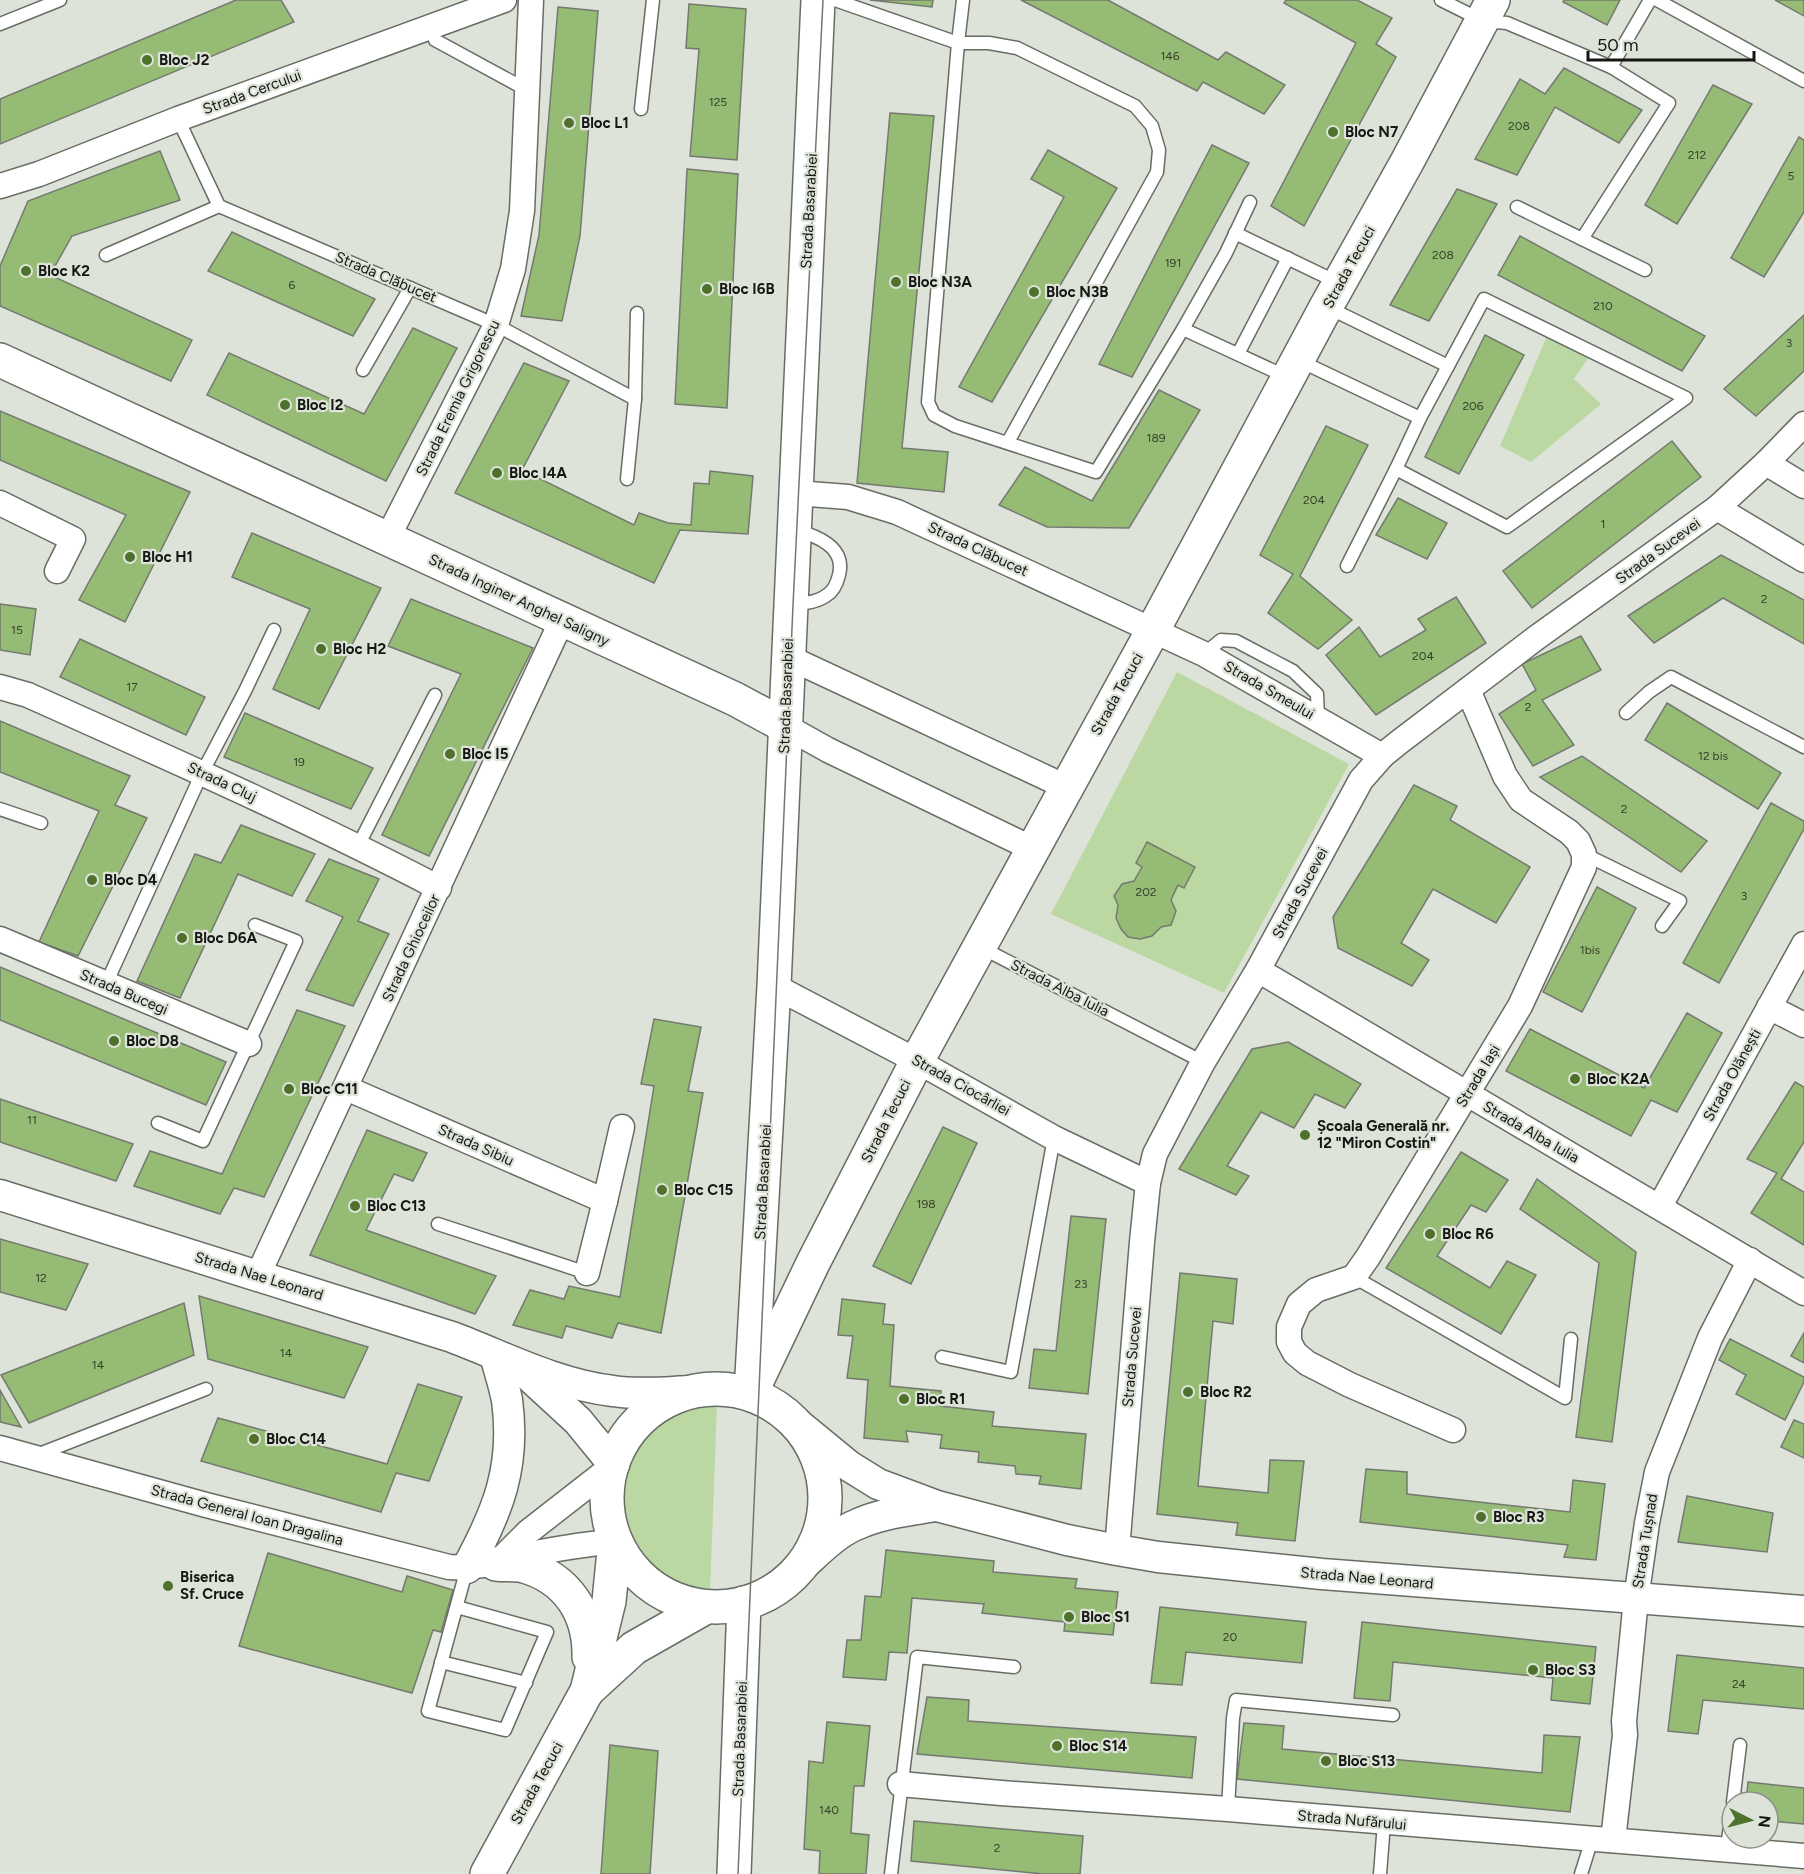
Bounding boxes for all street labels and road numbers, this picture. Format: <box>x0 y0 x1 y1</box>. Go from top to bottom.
street label: Strada Cercului <box>200 66 304 118</box>
street label: Strada Basarabiei <box>797 153 821 269</box>
street label: Strada Tecuci <box>1319 223 1379 311</box>
street label: Strada Clăbucet <box>332 247 440 307</box>
street label: Strada Eremia Grigorescu <box>412 317 504 479</box>
street label: Strada Sucevei <box>1612 514 1704 588</box>
street label: Strada Clăbucet <box>925 518 1031 580</box>
street label: Strada Inginer Anghel Saligny <box>426 550 612 650</box>
street label: Strada Basarabiei <box>775 638 797 754</box>
street label: Strada Tecuci <box>1087 650 1147 738</box>
street label: Strada Smeului <box>1221 657 1317 723</box>
street label: Strada Cluj <box>185 758 259 806</box>
street label: Strada Sucevei <box>1268 844 1332 942</box>
street label: Strada Ghioceilor <box>378 891 444 1005</box>
street label: Strada Alba Iulia <box>1008 955 1112 1021</box>
street label: Strada Bucegi <box>77 965 171 1019</box>
street label: Strada Olănești <box>1699 1026 1765 1124</box>
street label: Strada Iași <box>1452 1041 1504 1111</box>
street label: Strada Ciocârliei <box>909 1050 1013 1120</box>
street label: Strada Tecuci <box>857 1076 915 1166</box>
street label: Strada Alba Iulia <box>1480 1097 1582 1167</box>
street label: Strada Sibiu <box>435 1120 517 1170</box>
street label: Strada Basarabiei <box>751 1124 775 1240</box>
street label: Strada Nae Leonard <box>193 1248 325 1304</box>
street label: Strada Sucevei <box>1119 1306 1145 1408</box>
street label: Strada General Ioan Dragalina <box>149 1481 345 1549</box>
street label: Strada Tușnad <box>1629 1492 1661 1590</box>
street label: Strada Nae Leonard <box>1300 1563 1434 1593</box>
street label: Strada Basarabiei <box>729 1681 751 1797</box>
street label: Strada Tecuci <box>507 1739 567 1827</box>
street label: Strada Nufărului <box>1297 1806 1407 1834</box>

